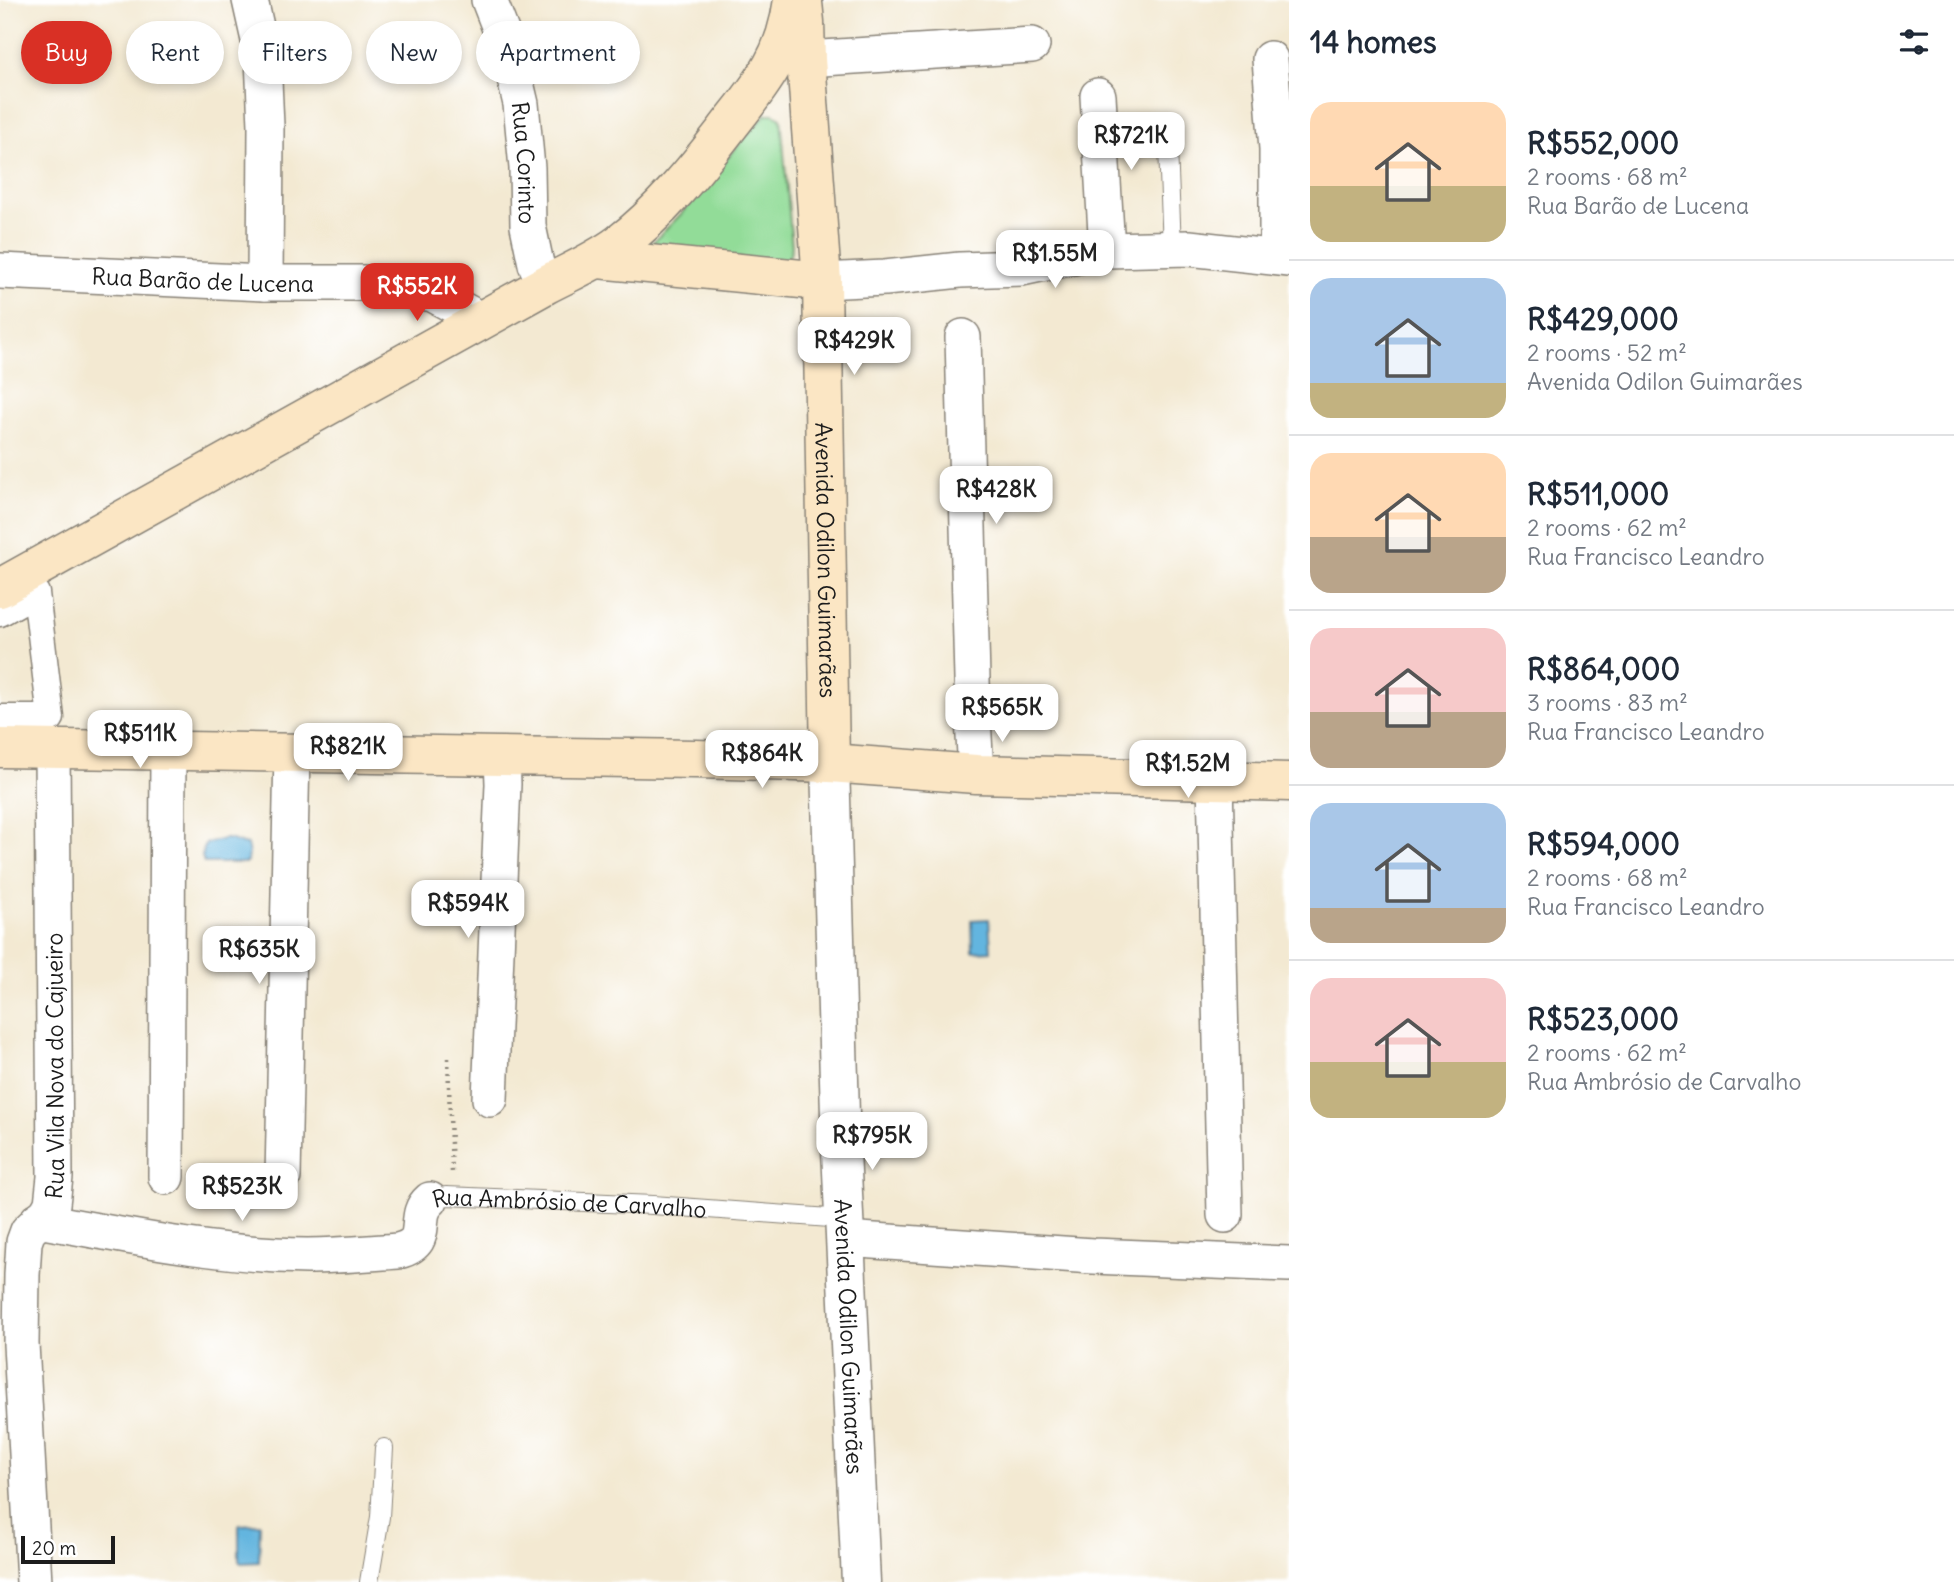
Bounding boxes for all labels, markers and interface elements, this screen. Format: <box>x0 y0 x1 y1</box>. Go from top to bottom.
chip: Buy <box>21 21 112 84</box>
chip: Rent <box>126 21 224 84</box>
chip: Filters <box>238 21 352 84</box>
chip: New <box>366 21 462 84</box>
chip: Apartment <box>476 21 640 84</box>
text: 14 homes <box>1310 23 1437 61</box>
icon: filters <box>1895 23 1933 61</box>
street label: Rua Corinto <box>506 100 542 224</box>
pin: R$721K <box>1074 113 1188 172</box>
text: R$721K <box>1094 120 1168 149</box>
text: R$552,000 <box>1527 124 1679 162</box>
icon: home <box>1366 130 1450 214</box>
text: 2 rooms · 68 m² <box>1527 162 1688 191</box>
text: Rua Barão de Lucena <box>1527 191 1749 220</box>
pin: R$1.55M <box>990 230 1120 290</box>
text: R$1.55M <box>1012 238 1098 267</box>
street label: Rua Barão de Lucena <box>91 261 314 298</box>
pin: R$552K <box>360 264 474 323</box>
text: R$552K <box>377 271 457 300</box>
text: R$429,000 <box>1527 300 1679 338</box>
icon: home <box>1366 306 1450 390</box>
pin: R$429K <box>797 318 911 377</box>
text: R$429K <box>814 325 894 354</box>
text: 2 rooms · 52 m² <box>1527 338 1687 367</box>
text: Avenida Odilon Guimarães <box>1527 367 1803 396</box>
street label: Avenida Odilon Guimarães <box>810 422 843 698</box>
pin: R$428K <box>939 466 1053 526</box>
text: R$428K <box>956 474 1036 503</box>
text: R$511,000 <box>1527 475 1669 513</box>
icon: home <box>1366 481 1450 565</box>
text: 2 rooms · 62 m² <box>1527 513 1687 542</box>
text: Rua Francisco Leandro <box>1527 542 1765 571</box>
text: R$864,000 <box>1527 650 1680 688</box>
icon: home <box>1366 656 1450 740</box>
pin: R$565K <box>945 684 1059 744</box>
text: 3 rooms · 83 m² <box>1527 688 1688 717</box>
text: R$565K <box>961 692 1043 721</box>
pin: R$511K <box>83 710 197 770</box>
text: Rua Francisco Leandro <box>1527 717 1765 746</box>
text: R$511K <box>103 718 177 747</box>
pin: R$821K <box>291 724 405 783</box>
pin: R$864K <box>705 730 819 790</box>
text: R$821K <box>310 731 386 760</box>
text: R$864K <box>721 738 803 767</box>
pin: R$1.52M <box>1123 740 1253 800</box>
text: R$1.52M <box>1145 748 1231 777</box>
text: R$594,000 <box>1527 825 1680 863</box>
icon: home <box>1366 831 1450 915</box>
text: 2 rooms · 68 m² <box>1527 863 1688 892</box>
pin: R$594K <box>411 880 525 940</box>
text: R$594K <box>427 888 509 917</box>
text: Rua Francisco Leandro <box>1527 892 1765 921</box>
pin: R$635K <box>202 926 316 986</box>
street label: Rua Vila Nova do Cajueiro <box>38 933 70 1200</box>
text: R$635K <box>218 934 300 963</box>
text: R$523,000 <box>1527 1000 1679 1038</box>
icon: home <box>1366 1006 1450 1090</box>
text: 2 rooms · 62 m² <box>1527 1038 1687 1067</box>
text: Rua Ambrósio de Carvalho <box>1527 1067 1801 1096</box>
pin: R$795K <box>815 1112 929 1172</box>
text: R$795K <box>832 1120 912 1149</box>
pin: R$523K <box>185 1164 299 1223</box>
text: R$523K <box>202 1171 282 1200</box>
street label: Rua Ambrósio de Carvalho <box>429 1182 708 1223</box>
street label: Avenida Odilon Guimarães <box>829 1198 871 1475</box>
scale bar <box>21 1533 116 1565</box>
text: 20 m <box>32 1536 76 1560</box>

